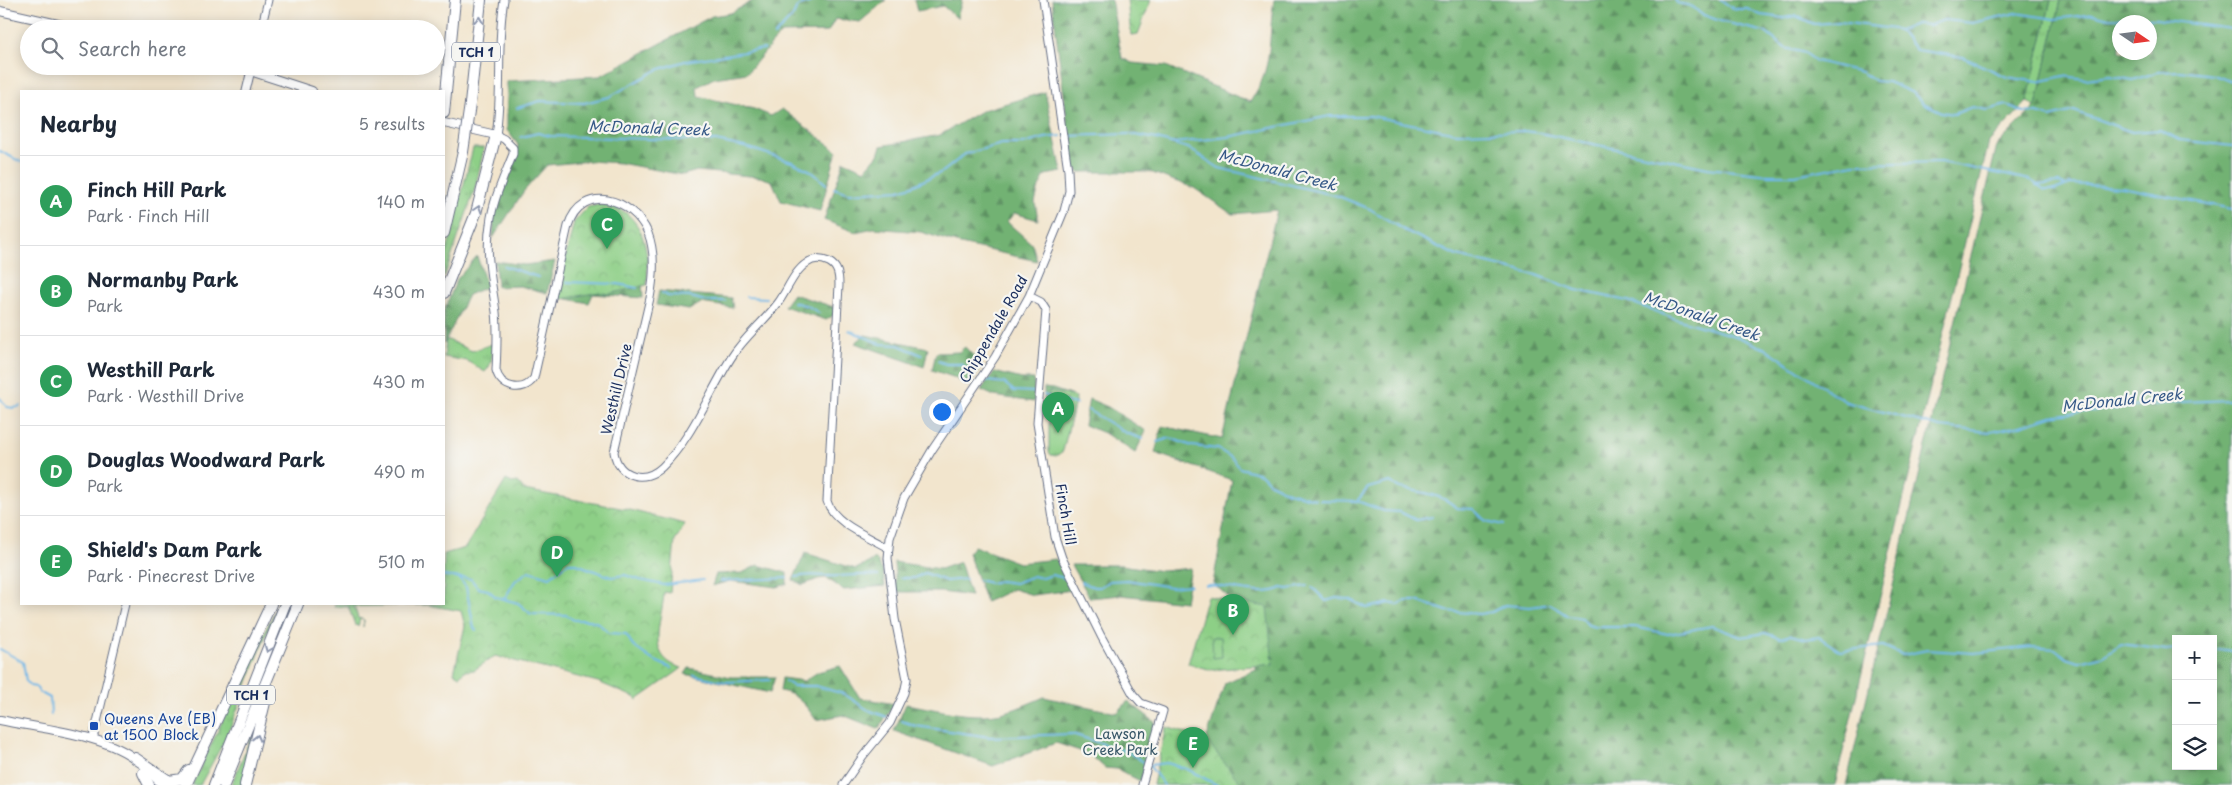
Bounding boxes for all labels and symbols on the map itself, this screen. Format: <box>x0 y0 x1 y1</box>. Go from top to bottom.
north arrow <box>2112 15 2157 60</box>
one-way arrow <box>473 16 484 24</box>
road number: TCH 1 <box>452 42 500 62</box>
water label: McDonald Creek <box>588 113 711 141</box>
water label: McDonald Creek <box>1217 142 1340 196</box>
one-way arrow <box>472 205 482 213</box>
pin: C <box>591 208 623 249</box>
street label: Chippendale Road <box>954 271 1032 387</box>
water label: McDonald Creek <box>1641 284 1764 346</box>
street label: Westhill Drive <box>595 341 637 437</box>
water label: McDonald Creek <box>2061 381 2184 417</box>
pin: A <box>1042 392 1074 433</box>
your location <box>929 399 955 425</box>
street label: Finch Hill <box>1050 482 1082 546</box>
pin: D <box>541 536 573 577</box>
pin: B <box>1217 594 1249 635</box>
one-way arrow <box>264 645 274 653</box>
road number: TCH 1 <box>227 686 275 704</box>
place label: Queens Ave (EB) at 1500 Block <box>104 708 216 745</box>
marker: Queens Ave (EB) at 1500 Block <box>88 720 100 732</box>
park label: Lawson Creek Park <box>1082 723 1158 760</box>
pin: E <box>1177 727 1209 768</box>
one-way arrow <box>251 733 262 742</box>

